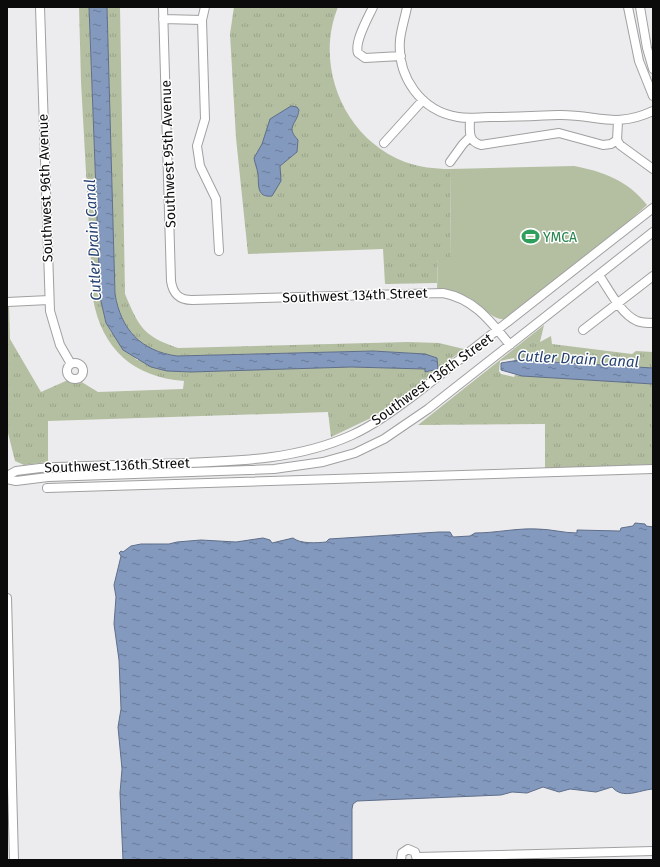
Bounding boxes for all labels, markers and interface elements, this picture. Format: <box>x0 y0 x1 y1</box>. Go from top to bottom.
street label: Southwest 95th Avenue <box>157 80 180 228</box>
street label: Southwest 96th Avenue <box>34 114 57 262</box>
water label: Cutler Drain Canal <box>81 179 105 301</box>
sports icon: YMCA <box>520 227 540 247</box>
place label: YMCA <box>543 229 577 246</box>
street label: Southwest 134th Street <box>282 284 429 307</box>
street label: Southwest 136th Street <box>368 329 497 429</box>
water label: Cutler Drain Canal <box>517 347 639 371</box>
street label: Southwest 136th Street <box>44 454 191 477</box>

